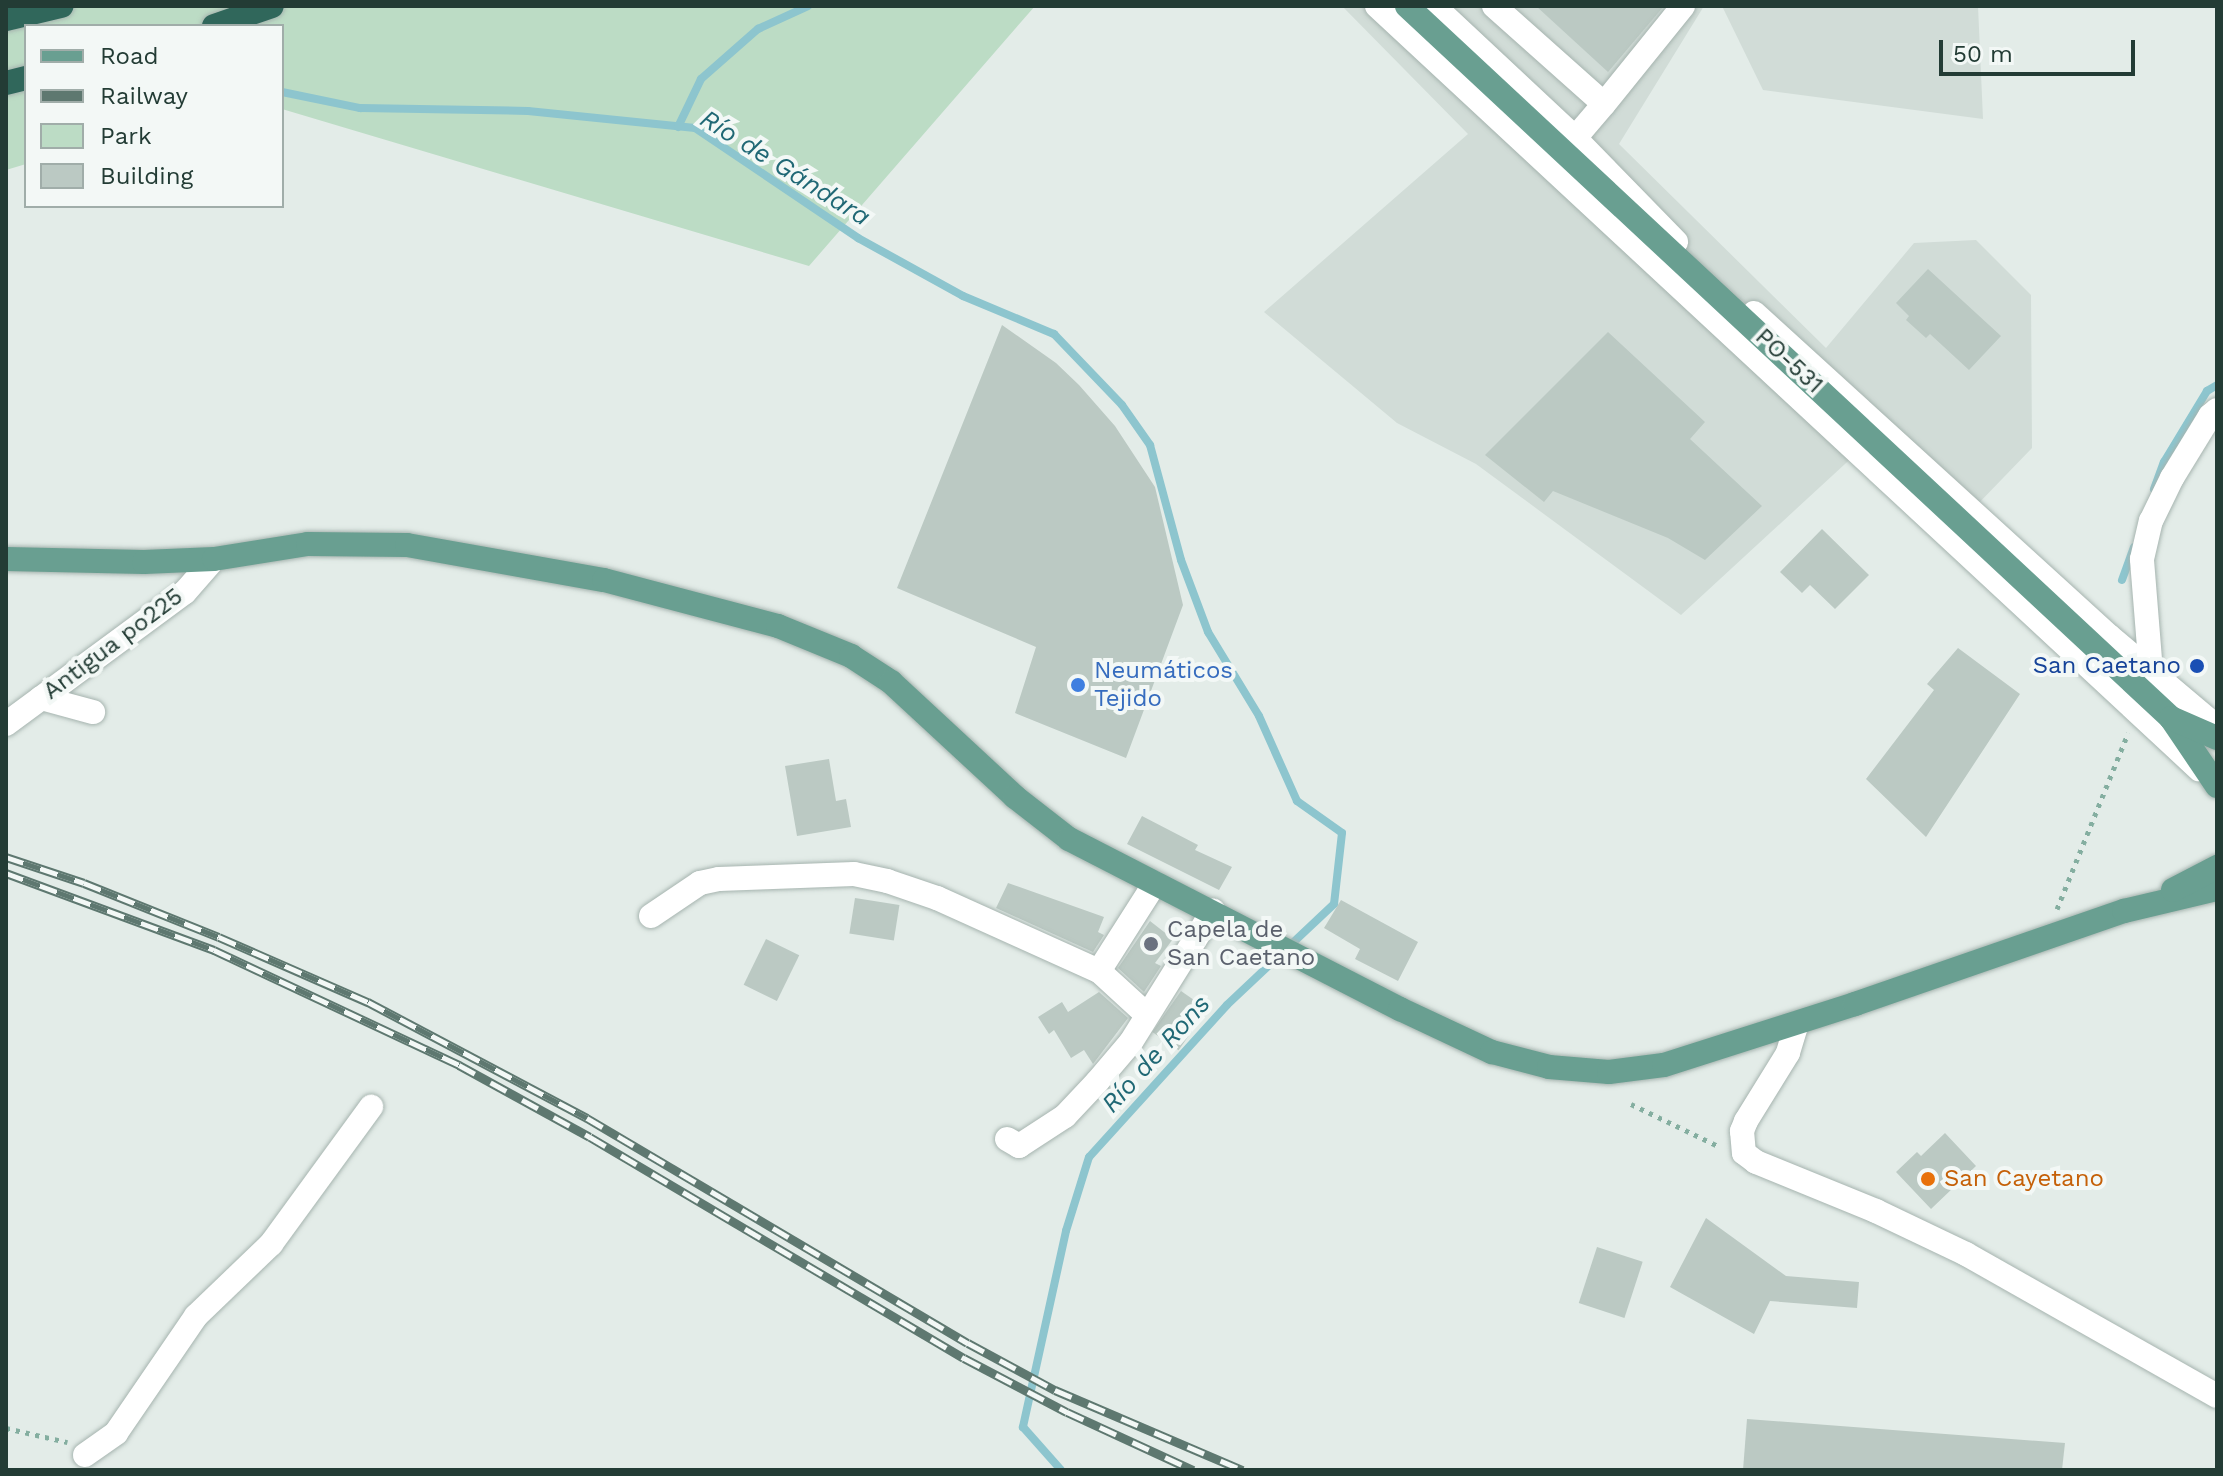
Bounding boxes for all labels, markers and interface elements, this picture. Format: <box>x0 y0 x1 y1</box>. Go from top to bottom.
legend <box>24 24 284 208</box>
scale bar <box>1943 24 2139 74</box>
text: 50 m <box>1953 40 2013 68</box>
text: Road <box>100 42 159 70</box>
text: Railway <box>100 82 188 110</box>
water label: Río de Gándara <box>694 103 876 233</box>
text: Park <box>100 122 152 150</box>
text: Building <box>100 162 193 190</box>
street label: PO-531 <box>1749 322 1829 400</box>
street label: Antigua po225 <box>37 582 189 706</box>
place label: San Caetano <box>2033 652 2181 680</box>
place label: Neumáticos Tejido <box>1094 657 1233 713</box>
marker: San Caetano <box>2188 657 2206 675</box>
marker: Neumáticos Tejido <box>1069 676 1087 694</box>
place label: Capela de San Caetano <box>1167 916 1315 972</box>
marker: Capela de San Caetano <box>1142 935 1160 953</box>
water label: Río de Rons <box>1095 989 1217 1119</box>
place label: San Cayetano <box>1944 1165 2104 1193</box>
marker: San Cayetano <box>1919 1170 1937 1188</box>

